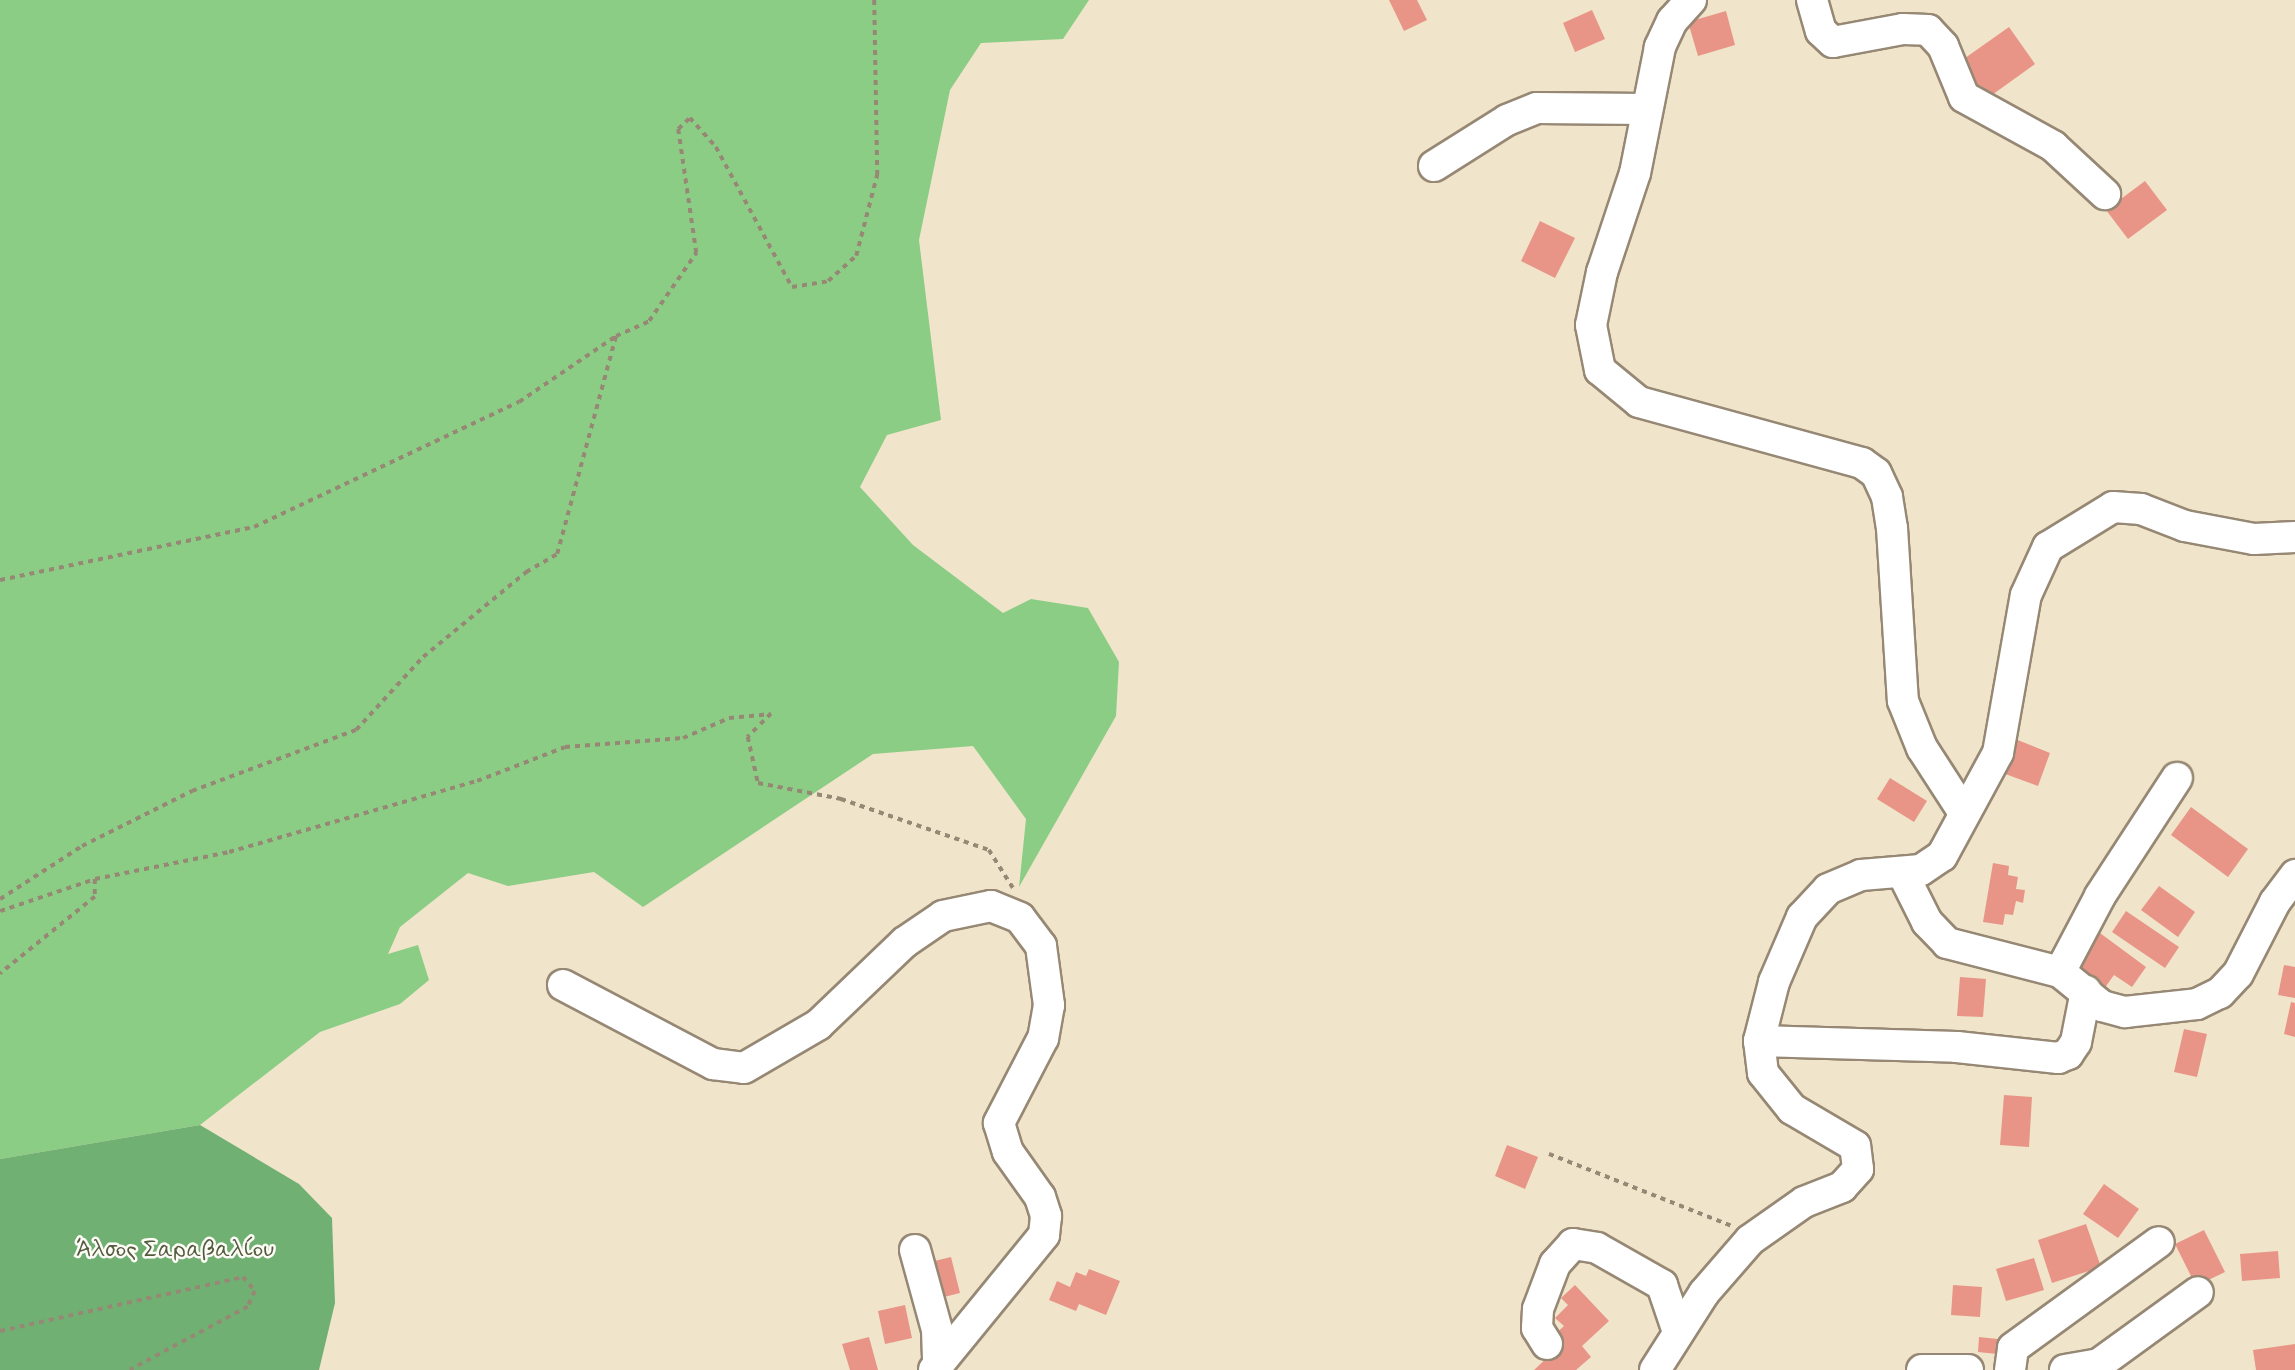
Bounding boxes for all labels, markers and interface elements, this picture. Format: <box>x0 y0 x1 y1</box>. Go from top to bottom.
park label: Άλσος Σαραβαλίου <box>76 1236 274 1264</box>

